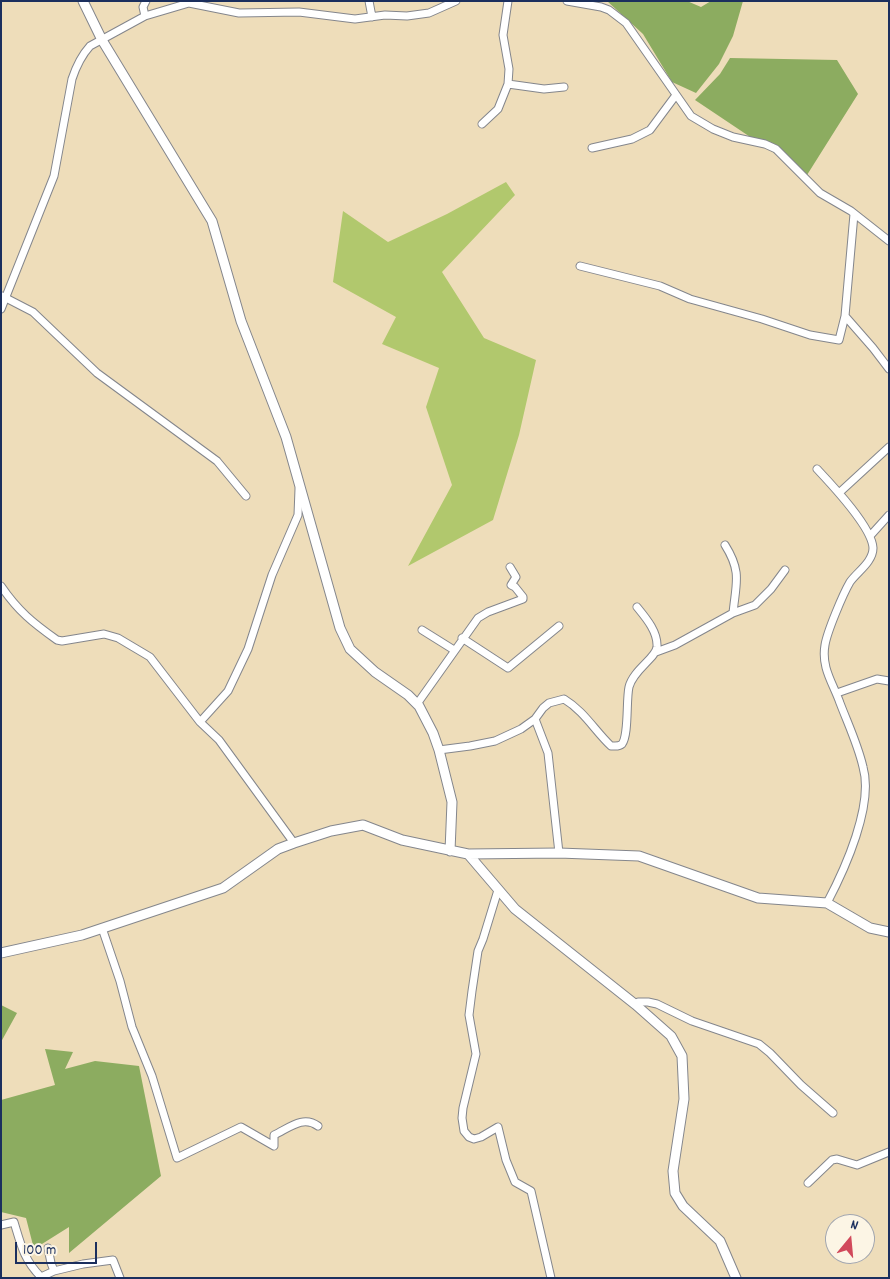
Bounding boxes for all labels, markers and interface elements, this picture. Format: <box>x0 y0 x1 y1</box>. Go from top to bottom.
north arrow <box>825 1214 875 1264</box>
text: N <box>848 1215 860 1236</box>
scale bar <box>18 1232 100 1264</box>
text: 100 m <box>23 1240 56 1262</box>

